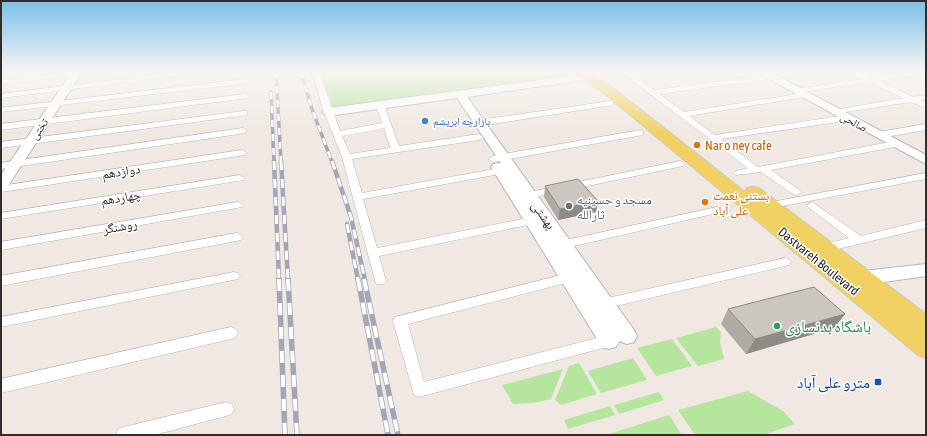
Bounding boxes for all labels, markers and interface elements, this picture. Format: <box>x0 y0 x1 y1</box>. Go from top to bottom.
street label: صالحی <box>838 110 869 135</box>
place label: بازارچه ابریشم <box>433 115 490 129</box>
street label: تختی <box>28 116 52 142</box>
marker: بازارچه ابریشم <box>420 116 430 126</box>
place label: Nar o ney cafe <box>705 138 772 153</box>
marker: Nar o ney cafe <box>692 140 702 150</box>
street label: دوازدهم <box>101 161 141 183</box>
street label: چهاردهم <box>100 187 142 209</box>
place label: بستنی نعمت علی آباد <box>713 188 769 219</box>
place label: مسجد و حسینیه ثارالله <box>577 192 652 223</box>
marker: بستنی نعمت علی آباد <box>700 197 710 207</box>
street label: بهشتی <box>528 198 559 233</box>
marker: مسجد و حسینیه ثارالله <box>564 201 574 211</box>
street label: روشنگر <box>101 216 139 238</box>
street label: Dastvareh Boulevard <box>775 224 862 299</box>
place label: باشگاه بدنسازی <box>785 317 871 337</box>
marker: باشگاه بدنسازی <box>772 321 782 331</box>
place label: مترو علی آباد <box>797 373 870 393</box>
marker: مترو علی آباد <box>873 377 883 387</box>

